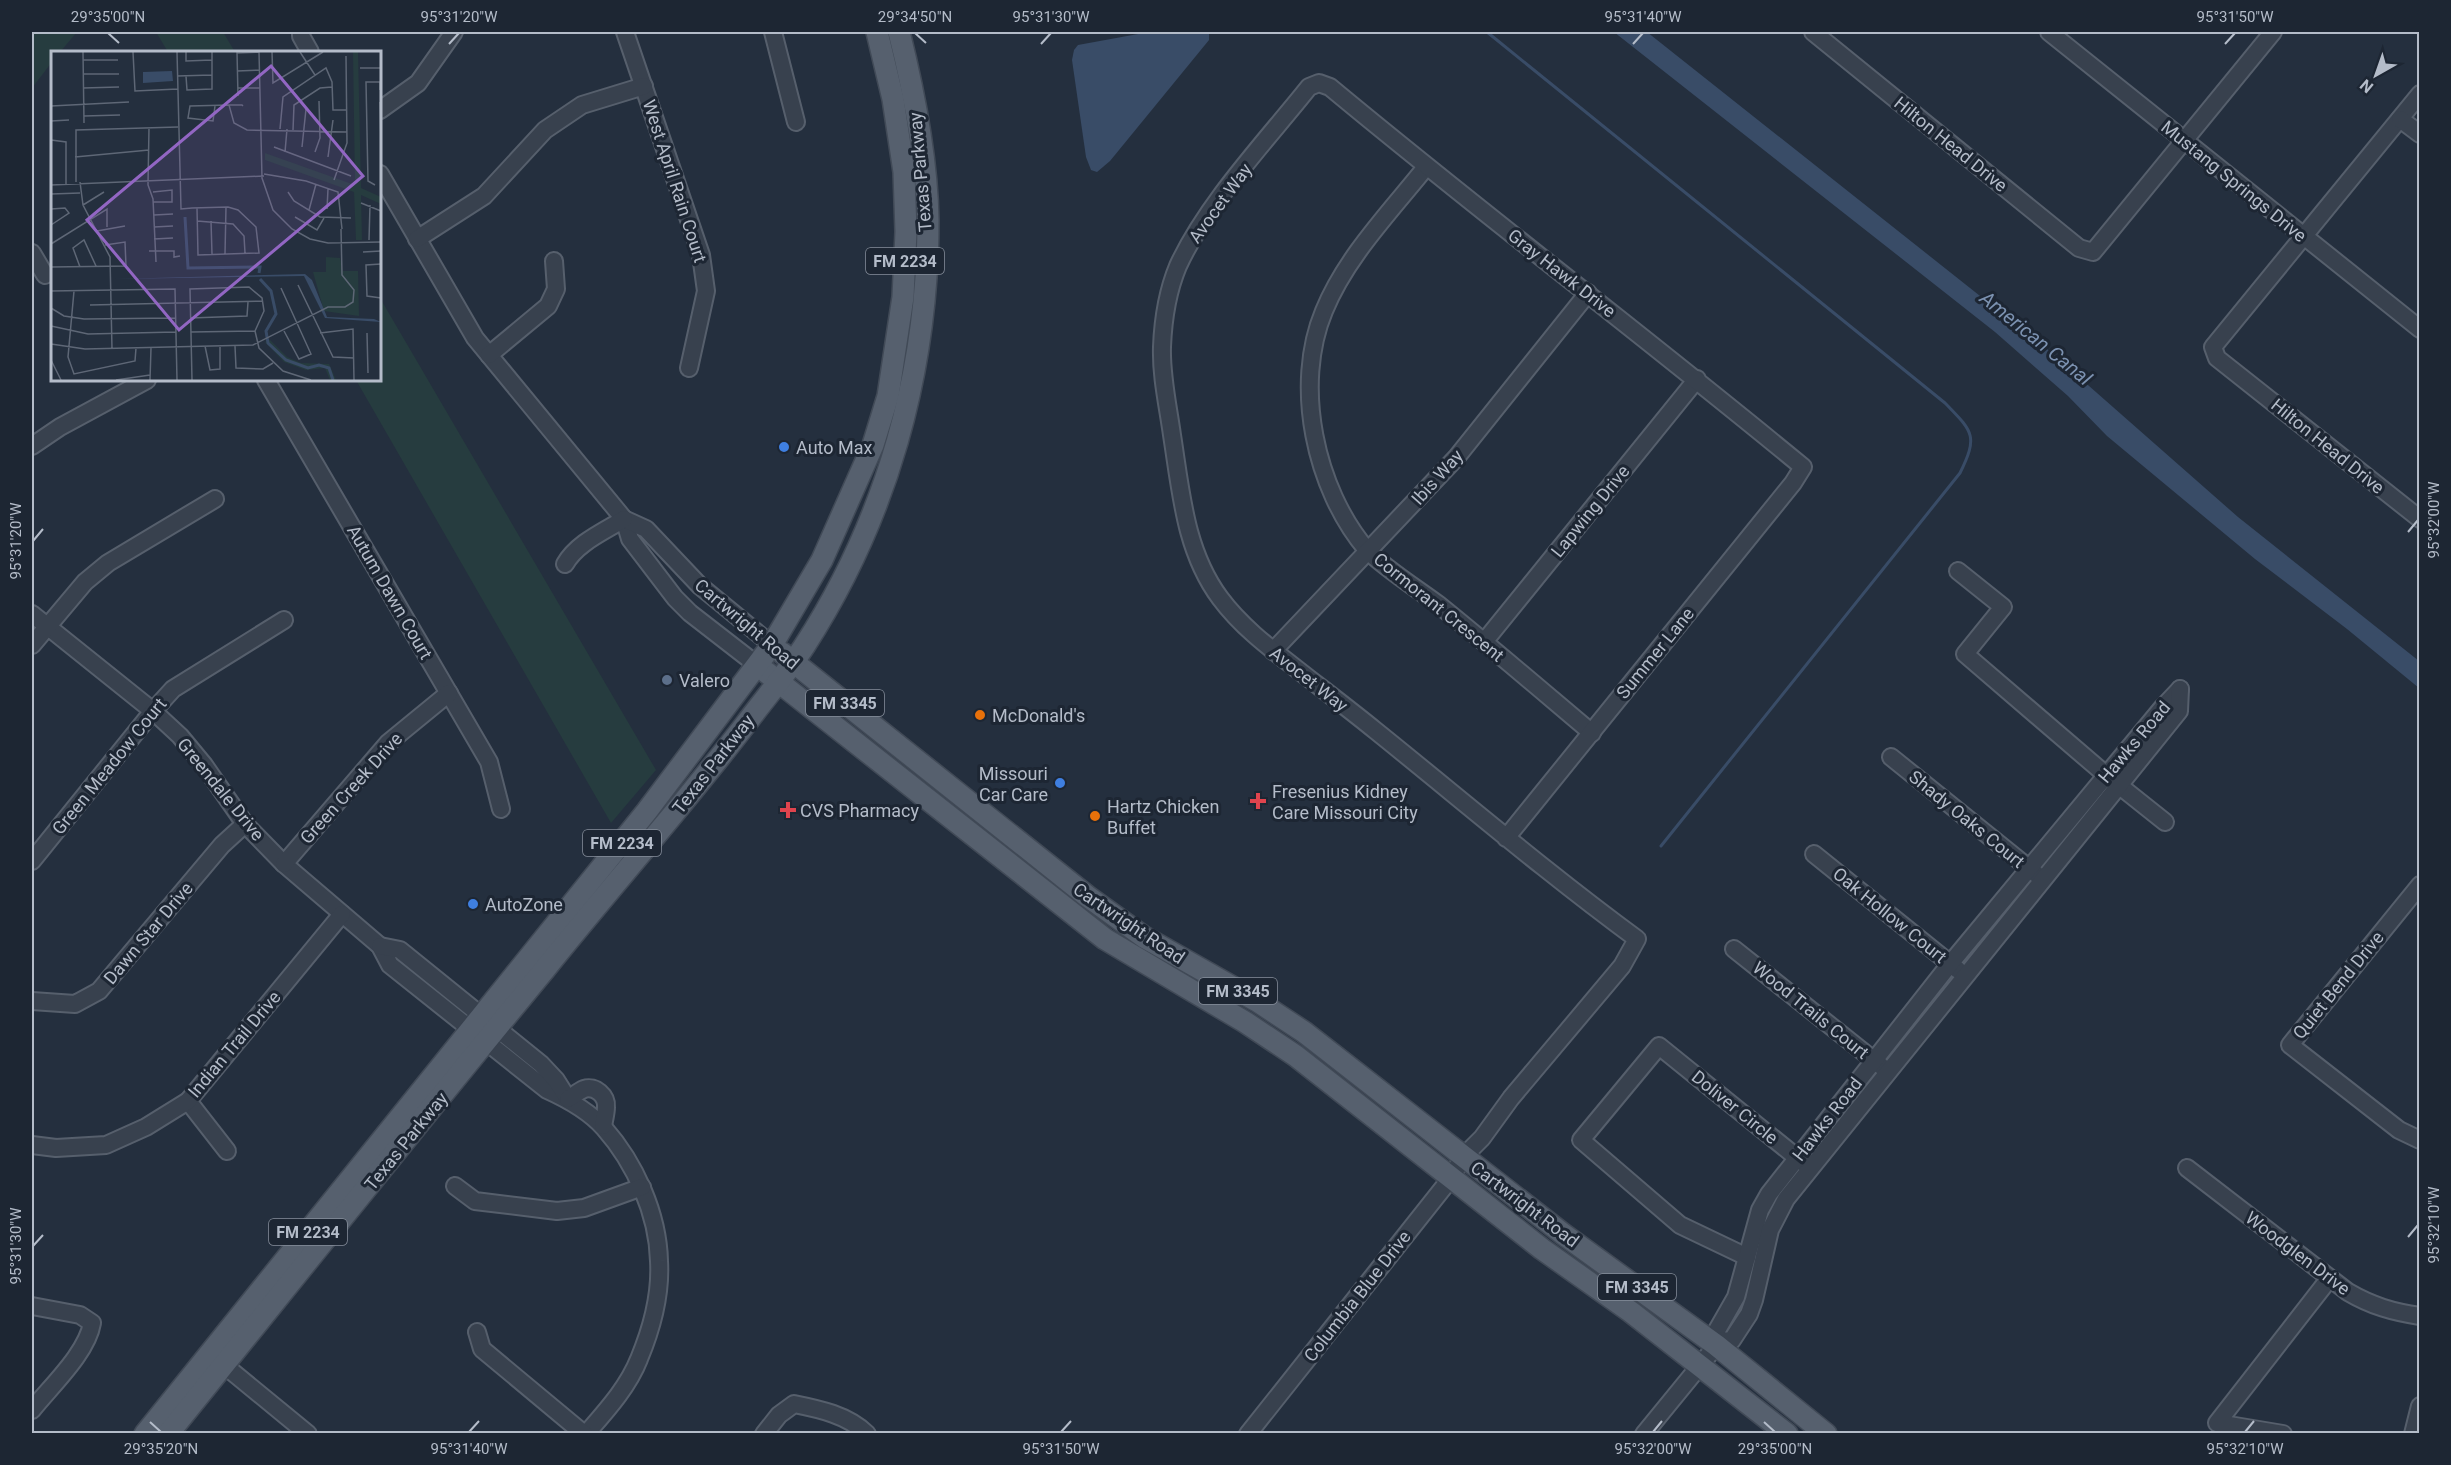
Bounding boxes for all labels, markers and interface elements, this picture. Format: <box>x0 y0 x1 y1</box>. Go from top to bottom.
text: 29°35'00"N <box>71 8 145 26</box>
text: 95°31'20"W <box>421 8 497 26</box>
text: 29°34'50"N <box>878 8 952 26</box>
text: 95°31'30"W <box>1013 8 1089 26</box>
text: 95°31'40"W <box>1605 8 1681 26</box>
text: 95°31'50"W <box>2197 8 2273 26</box>
north arrow <box>2346 45 2406 105</box>
inset map <box>51 51 381 381</box>
text: N <box>2356 75 2377 97</box>
street label: Hilton Head Drive <box>1890 92 2012 196</box>
street label: West April Rain Court <box>639 97 711 265</box>
street label: Texas Parkway <box>904 111 936 233</box>
street label: Mustang Springs Drive <box>2157 116 2311 246</box>
street label: Avocet Way <box>1184 159 1256 247</box>
street label: Gray Hawk Drive <box>1504 224 1620 322</box>
road number: FM 2234 <box>866 248 944 274</box>
water label: American Canal <box>1975 285 2097 391</box>
street label: Hilton Head Drive <box>2267 394 2389 498</box>
place label: Auto Max <box>796 437 873 458</box>
marker: Auto Max <box>777 440 791 454</box>
street label: Ibis Way <box>1407 445 1468 509</box>
street label: Lapwing Drive <box>1546 461 1634 561</box>
text: 95°32'00"W <box>2425 482 2443 558</box>
text: 95°31'20"W <box>7 503 25 579</box>
street label: Autum Dawn Court <box>343 521 437 663</box>
street label: Cormorant Crescent <box>1370 548 1508 666</box>
street label: Cartwright Road <box>691 574 803 674</box>
street label: Summer Lane <box>1612 603 1698 703</box>
street label: Avocet Way <box>1266 642 1353 716</box>
place label: Valero <box>679 670 730 691</box>
marker: Valero <box>660 673 674 687</box>
road number: FM 3345 <box>806 690 884 716</box>
street label: Green Meadow Court <box>48 693 171 838</box>
street label: Hawks Road <box>2094 697 2174 787</box>
place label: McDonald's <box>992 705 1085 726</box>
marker: McDonald's <box>973 708 987 722</box>
street label: Texas Parkway <box>668 710 758 818</box>
street label: Green Creek Drive <box>296 728 406 848</box>
street label: Greendale Drive <box>173 733 269 845</box>
place label: Missouri Car Care <box>979 763 1048 805</box>
street label: Shady Oaks Court <box>1905 766 2029 872</box>
marker: Missouri Car Care <box>1053 776 1067 790</box>
place label: Fresenius Kidney Care Missouri City <box>1272 781 1418 823</box>
marker: Fresenius Kidney Care Missouri City <box>1249 792 1267 810</box>
place label: Hartz Chicken Buffet <box>1107 796 1219 838</box>
place label: CVS Pharmacy <box>800 800 919 821</box>
marker: CVS Pharmacy <box>781 803 795 817</box>
marker: Hartz Chicken Buffet <box>1088 809 1102 823</box>
road number: FM 2234 <box>583 830 661 856</box>
street label: Oak Hollow Court <box>1829 863 1951 967</box>
street label: Dawn Star Drive <box>99 878 197 988</box>
street label: Cartwright Road <box>1069 878 1189 968</box>
place label: AutoZone <box>485 894 563 915</box>
marker: AutoZone <box>466 897 480 911</box>
street label: Quiet Bend Drive <box>2288 927 2388 1043</box>
street label: Wood Trails Court <box>1749 957 1873 1063</box>
road number: FM 3345 <box>1199 978 1277 1004</box>
street label: Indian Trail Drive <box>183 987 285 1101</box>
street label: Doliver Circle <box>1688 1066 1782 1148</box>
street label: Hawks Road <box>1788 1073 1866 1165</box>
street label: Texas Parkway <box>360 1087 452 1194</box>
street label: Cartwright Road <box>1467 1157 1583 1251</box>
text: 95°32'10"W <box>2425 1187 2443 1263</box>
street label: Woodglen Drive <box>2242 1207 2354 1299</box>
text: 95°31'30"W <box>7 1208 25 1284</box>
road number: FM 2234 <box>269 1219 347 1245</box>
street label: Columbia Blue Drive <box>1299 1226 1415 1366</box>
road number: FM 3345 <box>1598 1274 1676 1300</box>
text: 29°35'20"N <box>124 1440 198 1458</box>
text: 95°31'40"W <box>431 1440 507 1458</box>
text: 95°31'50"W <box>1023 1440 1099 1458</box>
text: 95°32'00"W <box>1615 1440 1691 1458</box>
text: 29°35'00"N <box>1738 1440 1812 1458</box>
text: 95°32'10"W <box>2207 1440 2283 1458</box>

